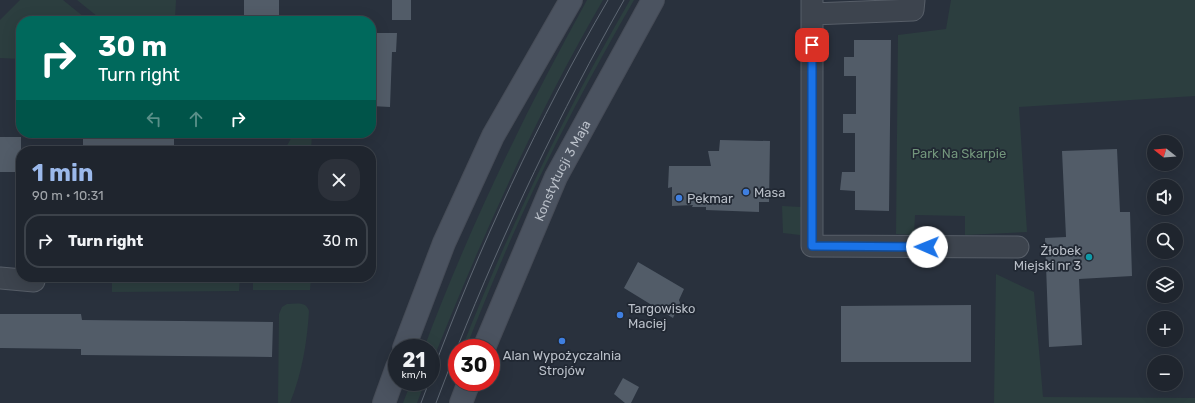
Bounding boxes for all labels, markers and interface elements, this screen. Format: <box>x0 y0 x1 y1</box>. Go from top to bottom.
pin <box>795 28 829 62</box>
text: 30 m <box>98 30 167 63</box>
icon: right <box>32 32 84 84</box>
icon: arrive <box>801 34 823 56</box>
text: Turn right <box>98 64 180 86</box>
icon: left <box>143 108 165 130</box>
icon: ahead <box>185 108 207 130</box>
icon: right <box>227 108 249 130</box>
street label: Konstytucji 3 Maja <box>531 117 593 223</box>
north arrow <box>1147 135 1183 171</box>
map controls <box>1147 135 1183 391</box>
park label: Park Na Skarpie <box>912 146 1006 161</box>
text: 1 min <box>32 159 93 187</box>
button: close <box>318 159 360 201</box>
button: sound <box>1147 179 1183 215</box>
place label: Masa <box>754 185 785 200</box>
marker: Masa <box>741 187 751 197</box>
text: 90 m · 10:31 <box>32 188 104 203</box>
place label: Pekmar <box>687 191 733 206</box>
marker: Pekmar <box>674 193 684 203</box>
button: search <box>1147 223 1183 259</box>
position arrow <box>906 226 948 268</box>
icon: right <box>34 230 56 252</box>
text: Turn right <box>68 232 143 250</box>
text: 30 m <box>322 232 358 250</box>
place label: Żłobek Miejski nr 3 <box>1014 243 1081 273</box>
marker: Żłobek Miejski nr 3 <box>1084 252 1094 262</box>
button: layers <box>1147 267 1183 303</box>
place label: Targowisko Maciej <box>628 301 695 331</box>
marker: Targowisko Maciej <box>615 310 625 320</box>
button: + <box>1147 311 1183 347</box>
marker: Alan Wypożyczalnia Strojów <box>557 336 567 346</box>
speed limit sign: 30 <box>448 339 500 391</box>
text: 21 <box>403 348 425 372</box>
place label: Alan Wypożyczalnia Strojów <box>503 348 621 378</box>
button: − <box>1147 355 1183 391</box>
text: km/h <box>402 369 426 381</box>

